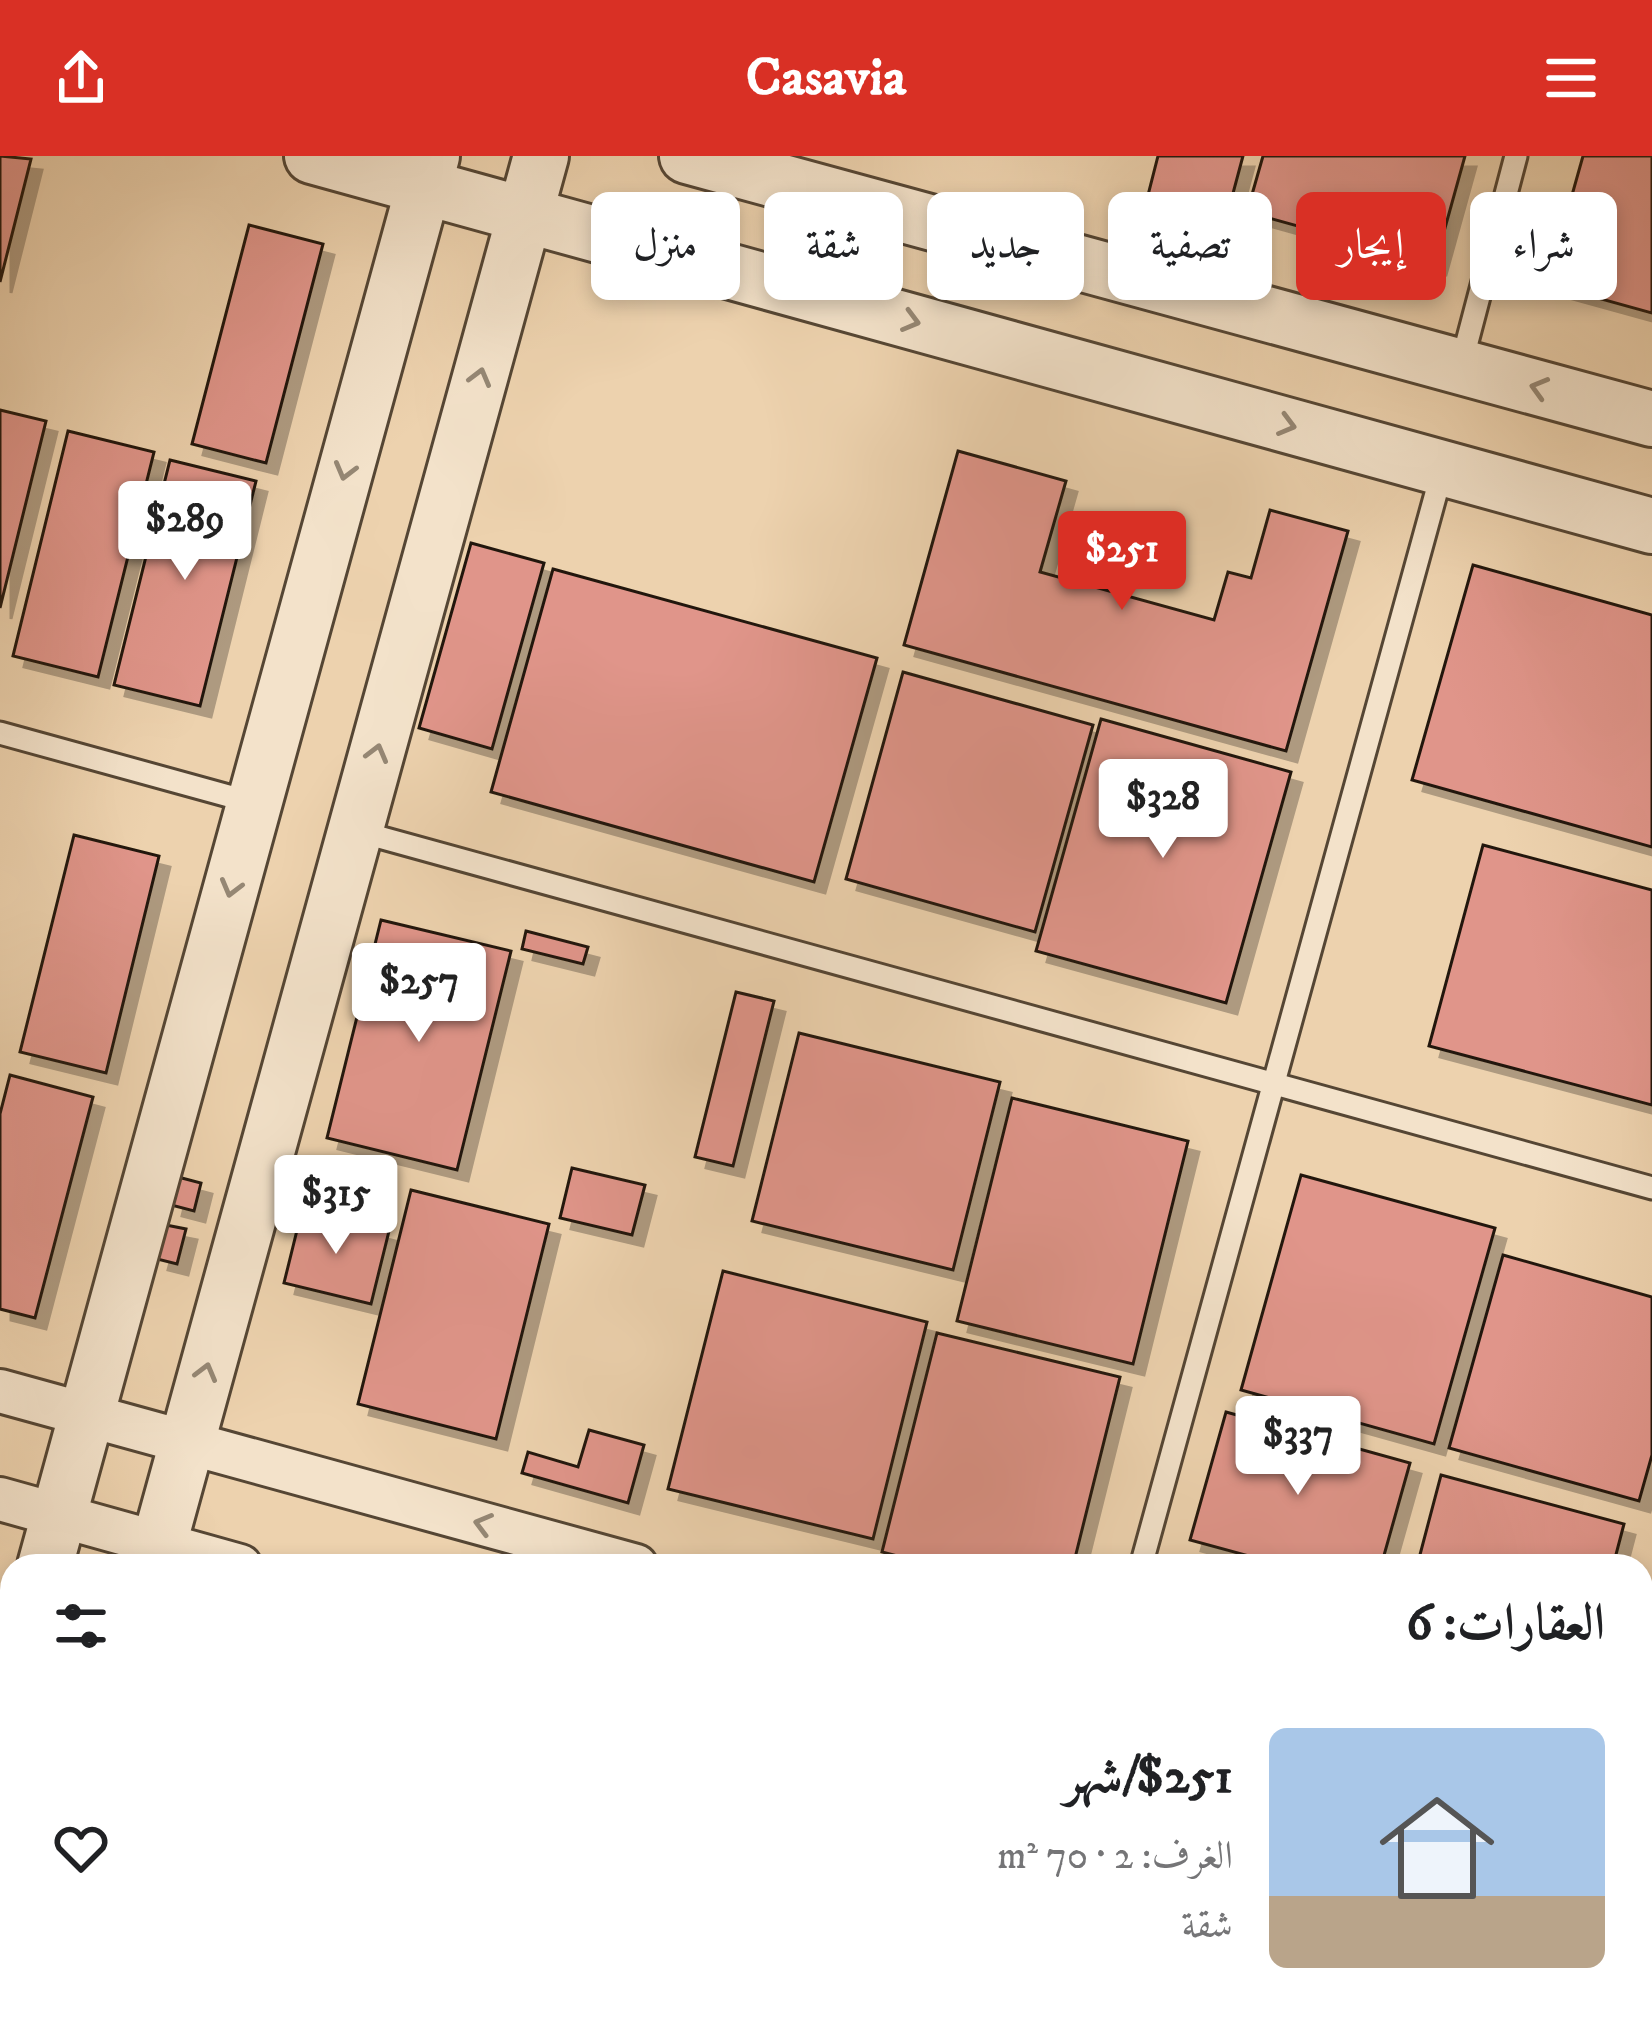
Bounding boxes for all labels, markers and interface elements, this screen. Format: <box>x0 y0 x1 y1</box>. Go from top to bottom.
icon: share <box>48 45 114 111</box>
text: Casavia <box>746 45 906 112</box>
icon: menu <box>1538 45 1604 111</box>
chip: منزل <box>591 192 740 300</box>
chip: شقة <box>764 192 903 300</box>
chip: جديد <box>927 192 1084 300</box>
chip: تصفية <box>1108 192 1272 300</box>
chip: إيجار <box>1296 192 1446 300</box>
chip: شراء <box>1470 192 1617 300</box>
one-way arrow <box>900 307 921 332</box>
one-way arrow <box>466 368 491 388</box>
one-way arrow <box>1530 377 1550 402</box>
one-way arrow <box>1276 411 1296 436</box>
one-way arrow <box>335 461 360 481</box>
pin: $289 <box>114 481 256 583</box>
text: $289 <box>145 495 225 544</box>
pin: $251 <box>1051 511 1193 613</box>
text: $251 <box>1085 525 1159 574</box>
one-way arrow <box>363 744 388 765</box>
pin: $328 <box>1092 759 1234 861</box>
text: $328 <box>1126 773 1200 822</box>
one-way arrow <box>220 877 245 898</box>
pin: $257 <box>348 943 490 1045</box>
text: $257 <box>379 957 459 1006</box>
pin: $315 <box>265 1155 407 1257</box>
text: $315 <box>301 1169 371 1218</box>
one-way arrow <box>192 1362 217 1383</box>
pin: $337 <box>1227 1396 1369 1498</box>
text: $337 <box>1263 1410 1333 1459</box>
one-way arrow <box>473 1513 494 1538</box>
text: العقارات: 6 <box>1406 1592 1605 1656</box>
icon: filters <box>48 1593 114 1659</box>
text: $251/شهر <box>1064 1745 1233 1809</box>
icon: home <box>1365 1776 1509 1920</box>
icon: heart <box>48 1815 114 1881</box>
text: الغرف: 2 · 70 m² <box>997 1832 1233 1881</box>
text: شقة <box>1181 1901 1233 1950</box>

